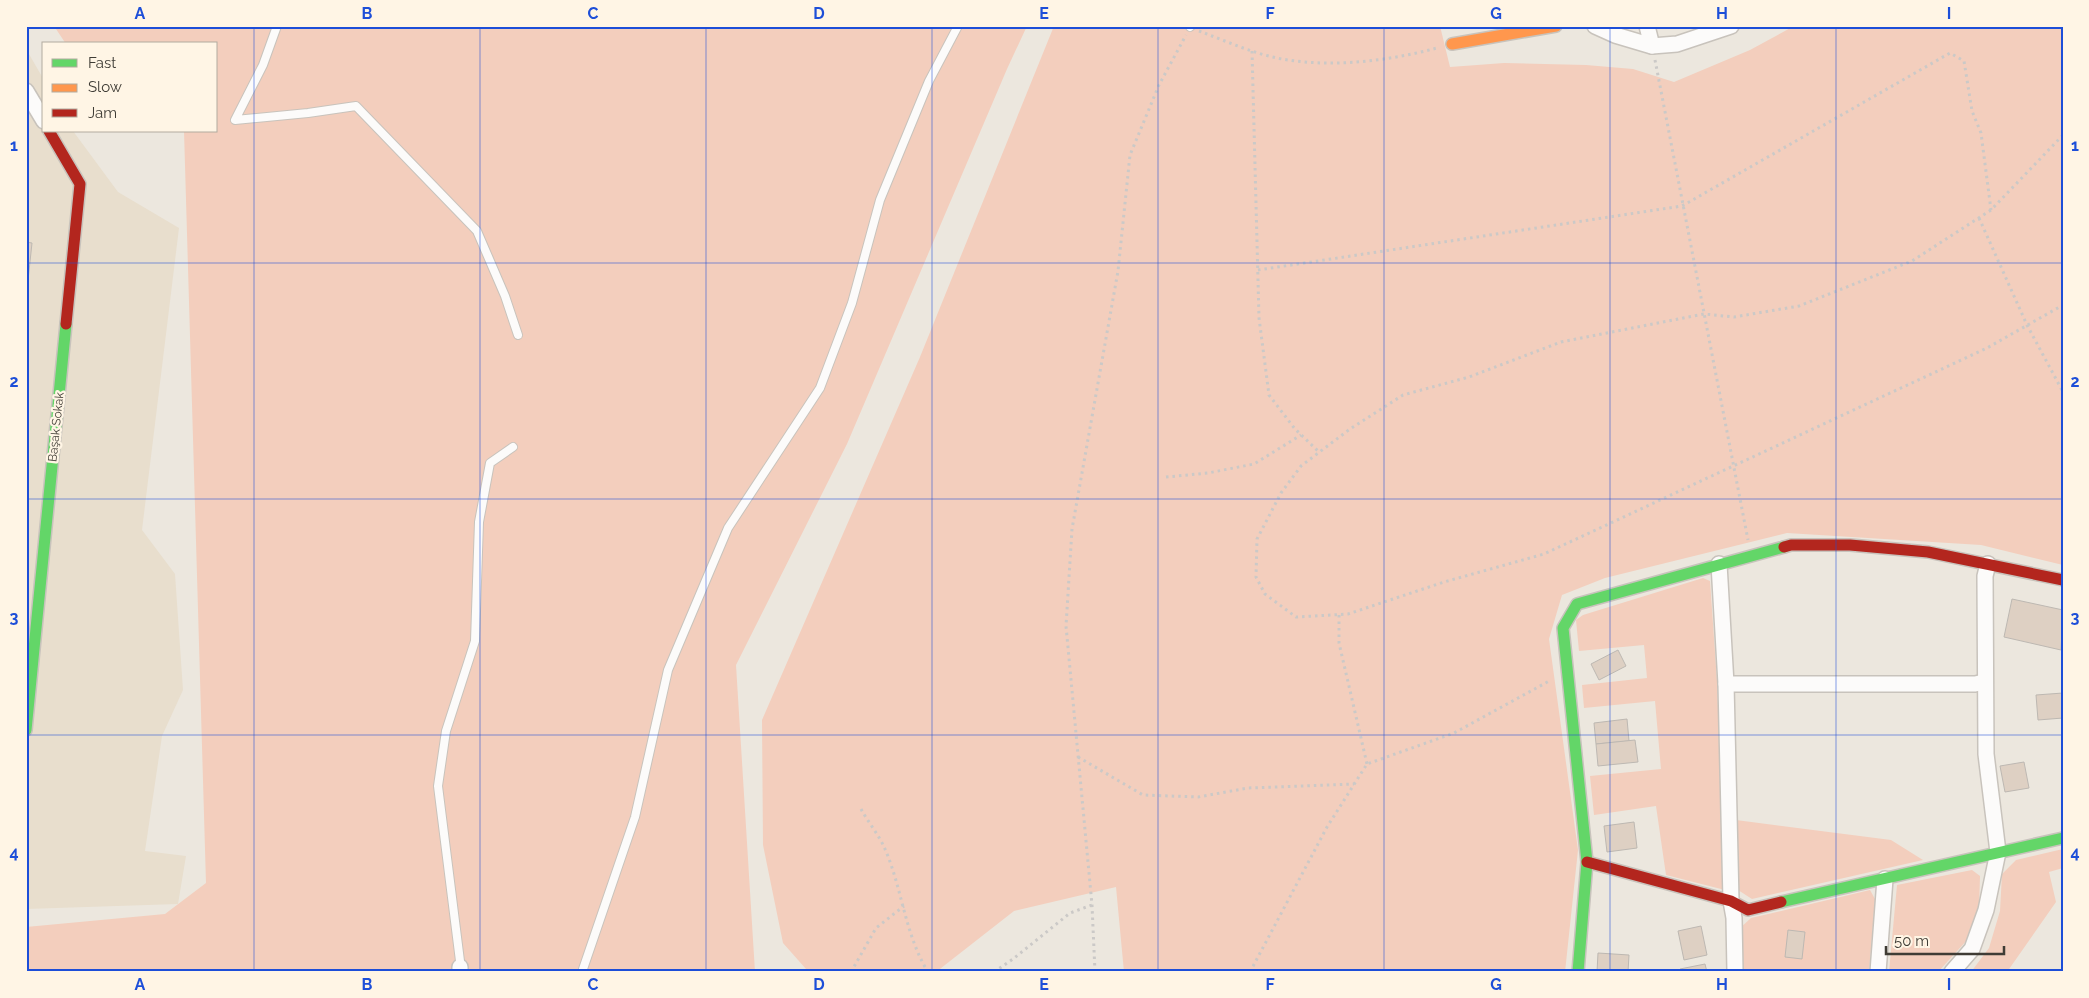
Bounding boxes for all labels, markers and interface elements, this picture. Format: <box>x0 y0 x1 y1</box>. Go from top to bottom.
text: A <box>135 4 146 23</box>
text: B <box>362 4 373 23</box>
text: C <box>588 4 599 23</box>
text: D <box>813 4 825 23</box>
text: E <box>1039 4 1049 23</box>
text: F <box>1265 4 1275 23</box>
text: G <box>1490 4 1502 23</box>
text: H <box>1716 4 1728 23</box>
text: I <box>1947 4 1951 23</box>
legend <box>42 42 218 132</box>
text: Fast <box>88 54 116 72</box>
text: Slow <box>88 78 122 96</box>
text: Jam <box>88 104 117 122</box>
text: 1 <box>10 136 18 155</box>
text: 1 <box>2071 136 2079 155</box>
text: 2 <box>9 372 19 391</box>
text: 2 <box>2070 372 2080 391</box>
street label: Başak Sokak <box>45 391 67 463</box>
text: 3 <box>10 608 19 627</box>
text: 3 <box>2071 608 2080 627</box>
text: 4 <box>9 843 19 862</box>
text: 4 <box>2070 843 2080 862</box>
scale bar <box>1886 923 2004 955</box>
text: 50 m <box>1894 932 1929 950</box>
text: A <box>135 975 146 994</box>
text: B <box>362 975 373 994</box>
text: C <box>588 975 599 994</box>
text: D <box>813 975 825 994</box>
text: E <box>1039 975 1049 994</box>
text: F <box>1265 975 1275 994</box>
text: G <box>1490 975 1502 994</box>
text: H <box>1716 975 1728 994</box>
text: I <box>1947 975 1951 994</box>

